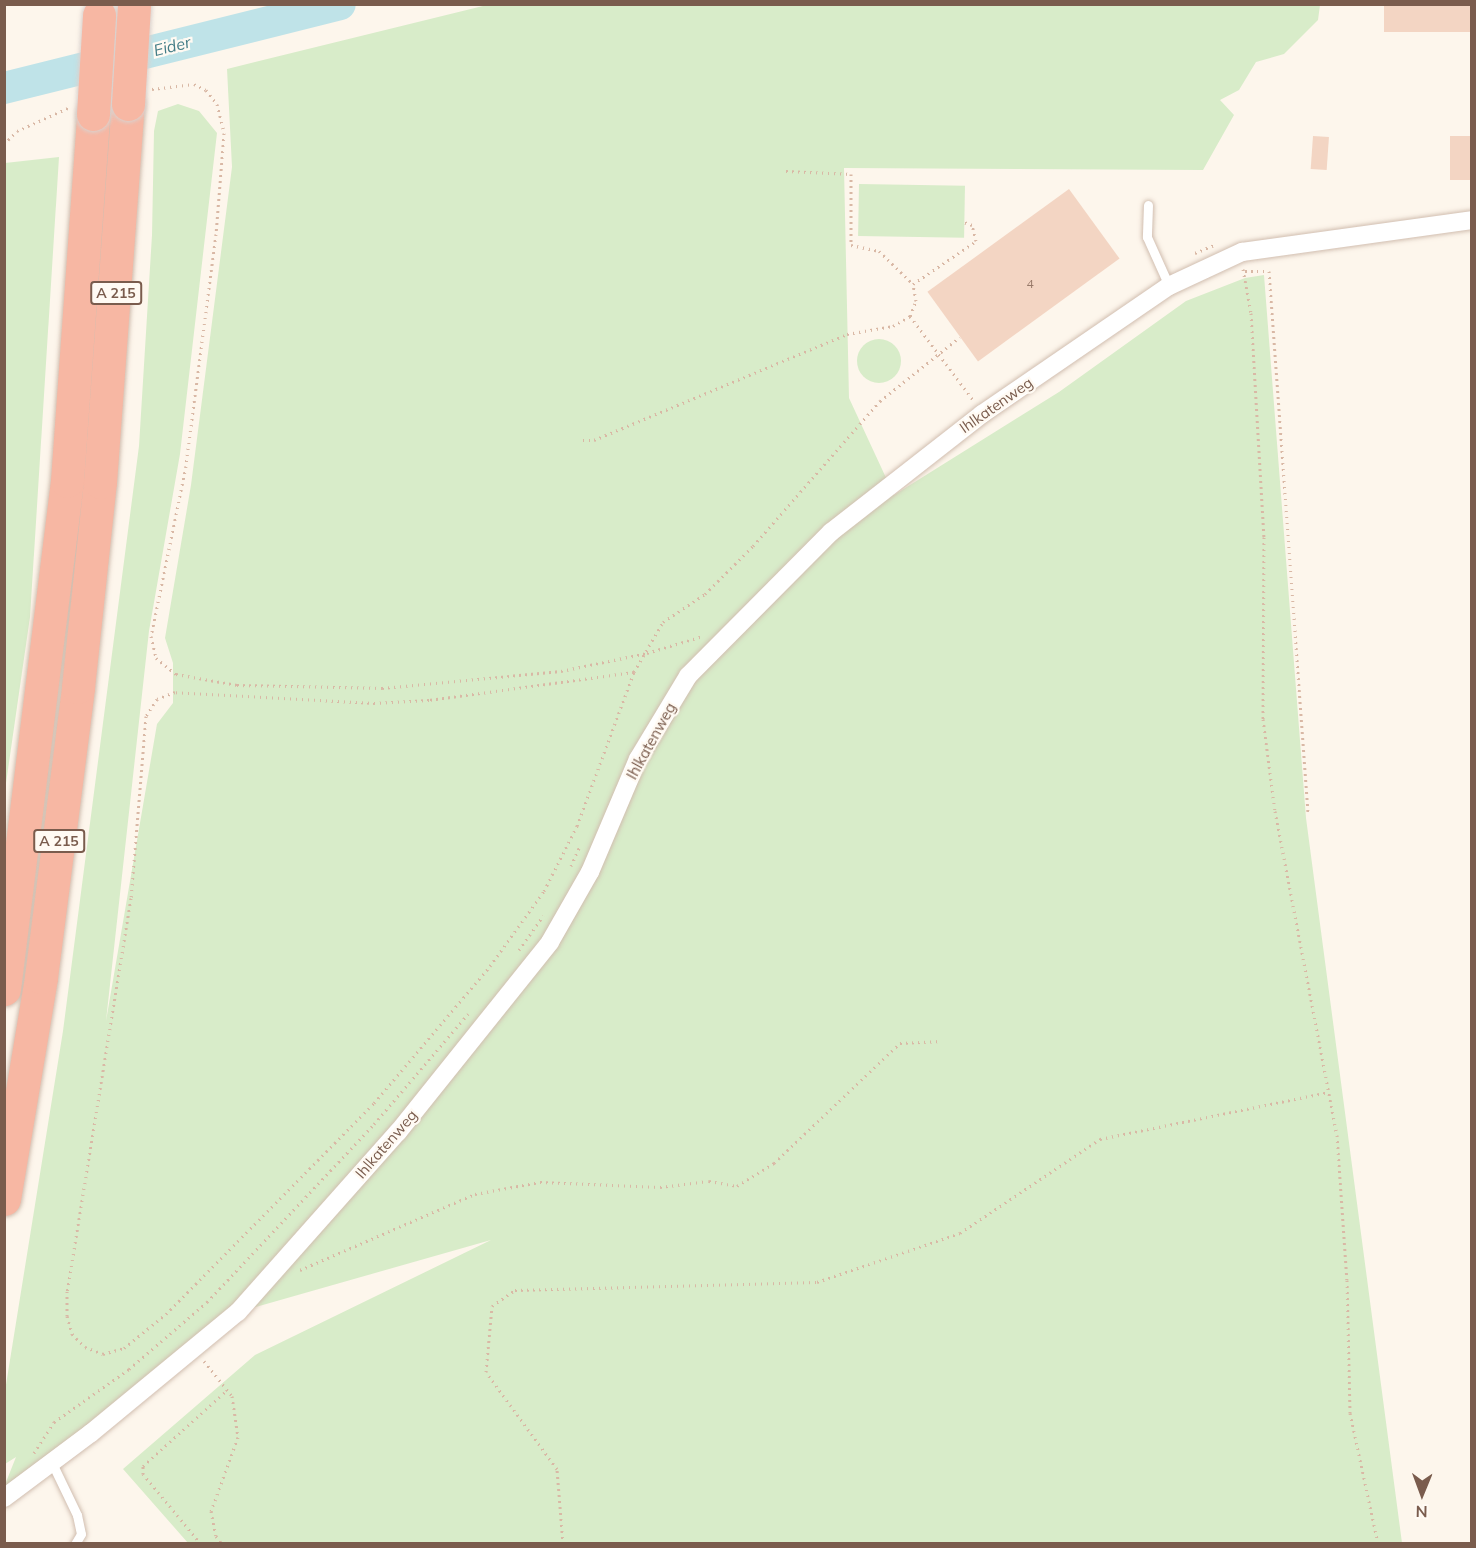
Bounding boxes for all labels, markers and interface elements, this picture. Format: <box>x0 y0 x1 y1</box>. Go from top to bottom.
water label: Eider <box>152 32 192 60</box>
house number: 4 <box>1026 277 1034 291</box>
road number: A 215 <box>89 282 143 304</box>
street label: Ihlkatenweg <box>956 373 1036 437</box>
street label: Ihlkatenweg <box>623 699 679 783</box>
road number: A 215 <box>32 830 86 852</box>
street label: Ihlkatenweg <box>351 1106 421 1182</box>
north arrow <box>1392 1464 1452 1524</box>
text: N <box>1415 1502 1428 1522</box>

